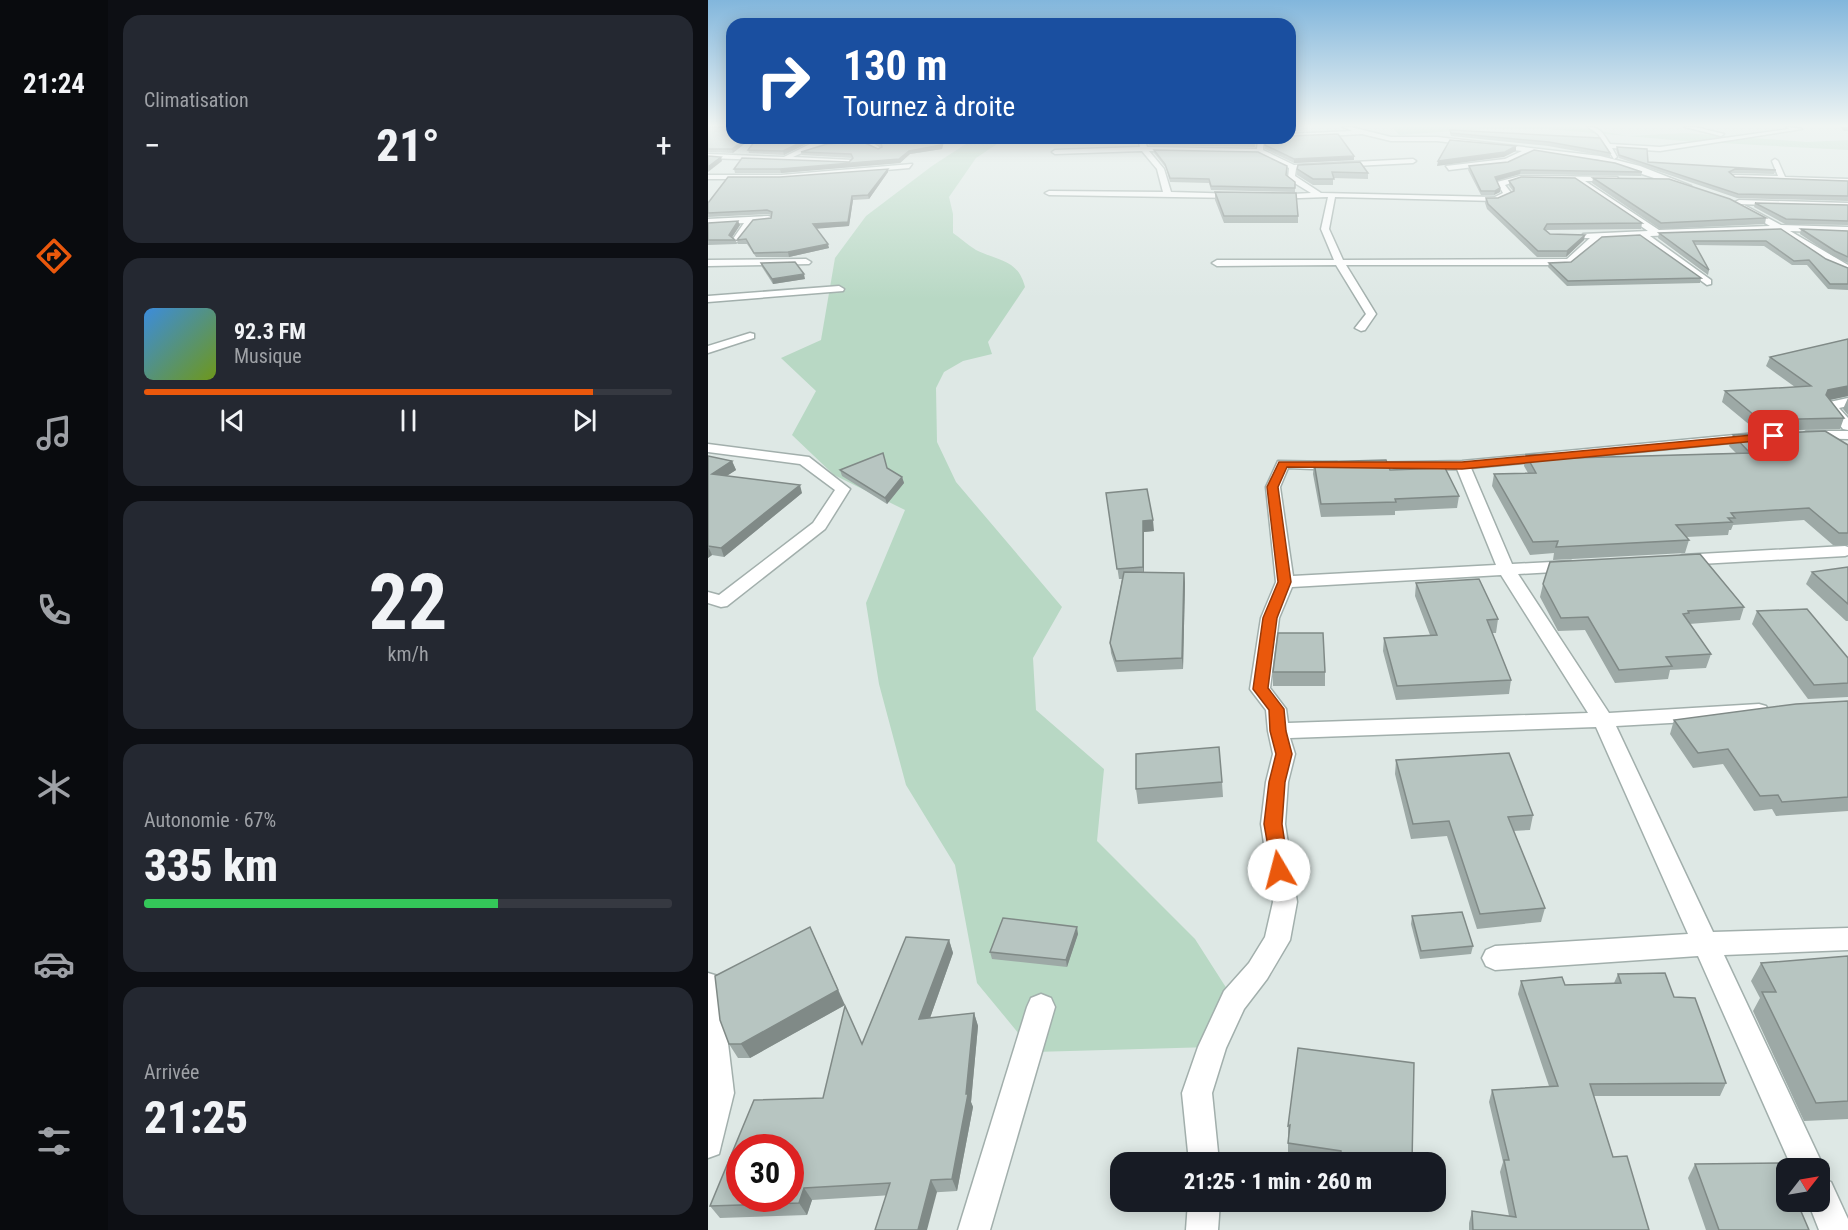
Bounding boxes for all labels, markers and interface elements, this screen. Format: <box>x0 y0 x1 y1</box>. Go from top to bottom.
text: 130 m <box>843 41 948 90</box>
icon: right <box>744 42 822 120</box>
text: 21:24 <box>23 68 85 100</box>
text: Climatisation <box>144 88 249 112</box>
text: Tournez à droite <box>843 91 1015 123</box>
text: 21° <box>376 119 440 172</box>
text: − <box>144 126 161 165</box>
text: + <box>656 126 672 165</box>
icon: directions <box>33 235 75 277</box>
text: 92.3 FM <box>234 319 306 344</box>
text: Musique <box>234 344 302 368</box>
icon: previous <box>216 404 249 437</box>
icon: pause <box>392 404 425 437</box>
icon: next <box>568 404 601 437</box>
pin <box>1748 410 1799 461</box>
icon: music <box>33 412 75 454</box>
icon: arrive <box>1757 419 1790 452</box>
text: 22 <box>369 557 447 648</box>
icon: phone <box>33 589 75 631</box>
text: km/h <box>387 642 429 666</box>
icon: climate <box>33 766 75 808</box>
text: Autonomie · 67% <box>144 808 276 832</box>
position arrow <box>1247 838 1311 902</box>
text: 335 km <box>144 839 278 892</box>
icon: car <box>33 943 75 985</box>
text: Arrivée <box>144 1060 200 1084</box>
text: 21:25 <box>144 1091 248 1144</box>
icon: filters <box>33 1120 75 1162</box>
speed limit sign: 30 <box>726 1134 804 1212</box>
north arrow <box>1776 1158 1830 1212</box>
map controls <box>1776 1158 1830 1212</box>
text: 21:25 · 1 min · 260 m <box>1184 1169 1372 1194</box>

